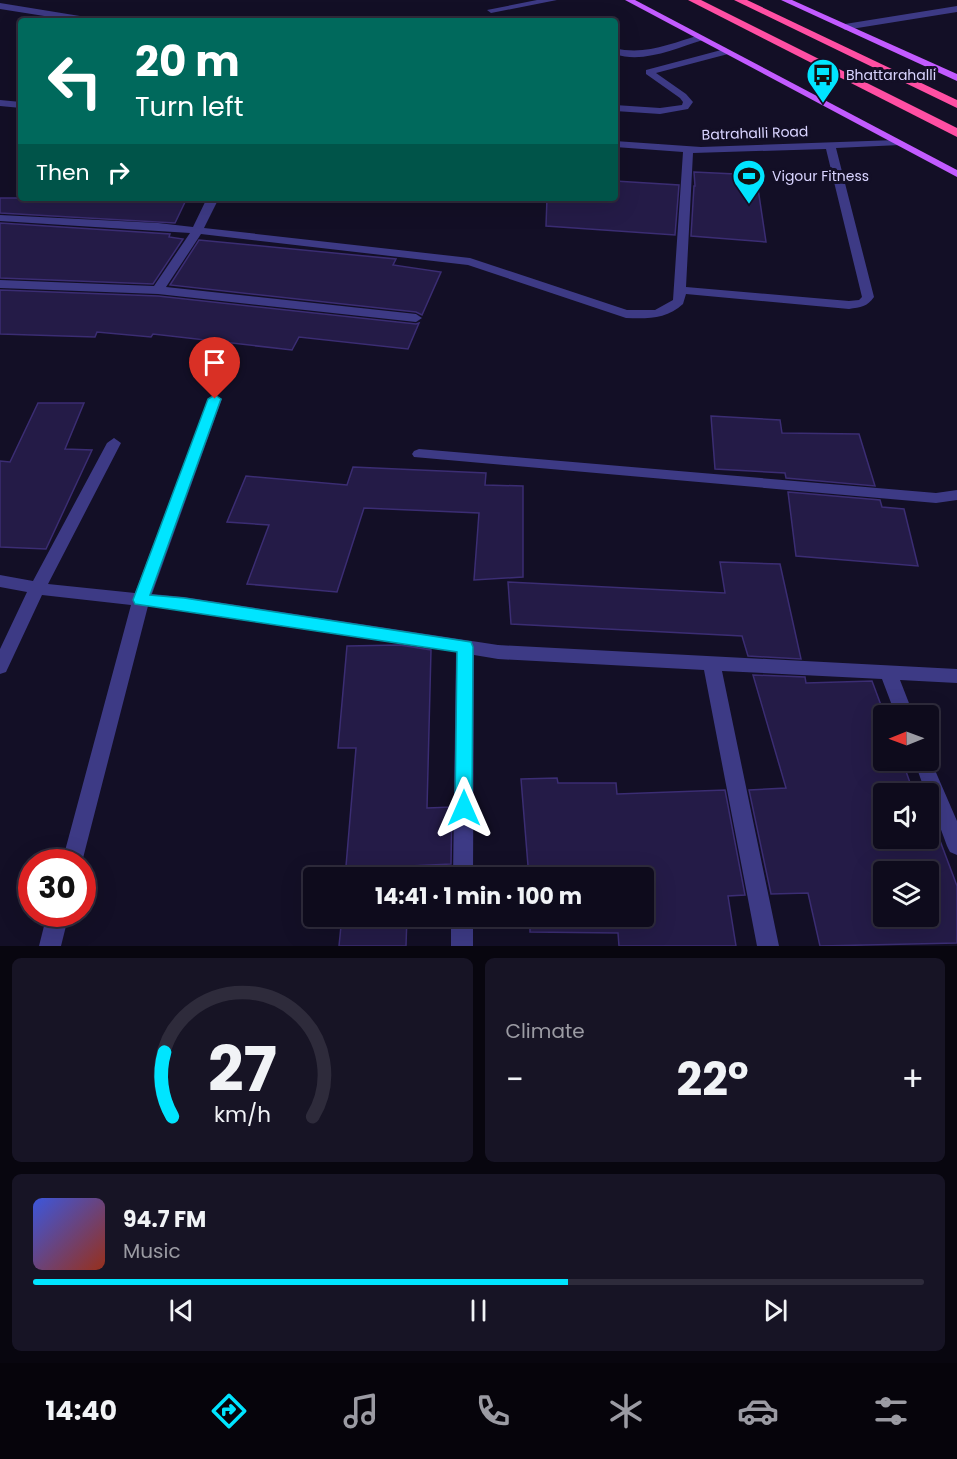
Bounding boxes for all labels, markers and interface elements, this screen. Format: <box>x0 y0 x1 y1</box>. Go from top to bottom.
text: 20 m <box>135 32 240 91</box>
icon: left <box>36 42 114 120</box>
bus stop icon: Bhattarahalli <box>805 57 841 104</box>
place label: Bhattarahalli <box>846 65 936 85</box>
text: Turn left <box>135 88 244 125</box>
street label: Batrahalli Road <box>701 121 809 145</box>
icon: right <box>102 156 135 189</box>
text: Then <box>36 157 90 188</box>
sports icon: Vigour Fitness <box>731 158 767 205</box>
place label: Vigour Fitness <box>772 166 869 186</box>
pin <box>189 337 240 399</box>
icon: arrive <box>198 346 231 379</box>
north arrow <box>873 705 939 771</box>
map controls <box>873 705 939 927</box>
position arrow <box>432 776 496 840</box>
button: sound <box>873 783 939 849</box>
speed limit sign: 30 <box>18 849 96 927</box>
button: layers <box>873 861 939 927</box>
text: 14:41 · 1 min · 100 m <box>375 881 582 912</box>
text: Climate <box>506 1017 585 1045</box>
text: 27 <box>208 1025 277 1113</box>
text: 22° <box>676 1048 749 1111</box>
text: − <box>506 1056 524 1103</box>
text: + <box>901 1056 924 1103</box>
text: km/h <box>214 1099 271 1130</box>
text: 94.7 FM <box>123 1204 206 1235</box>
text: Music <box>123 1237 181 1265</box>
icon: previous <box>165 1294 198 1327</box>
icon: pause <box>462 1294 495 1327</box>
icon: next <box>759 1294 792 1327</box>
icon: directions <box>208 1390 250 1432</box>
icon: music <box>340 1390 382 1432</box>
icon: phone <box>472 1390 514 1432</box>
icon: climate <box>605 1390 647 1432</box>
icon: car <box>737 1390 779 1432</box>
icon: filters <box>870 1390 912 1432</box>
text: 14:40 <box>45 1392 117 1429</box>

